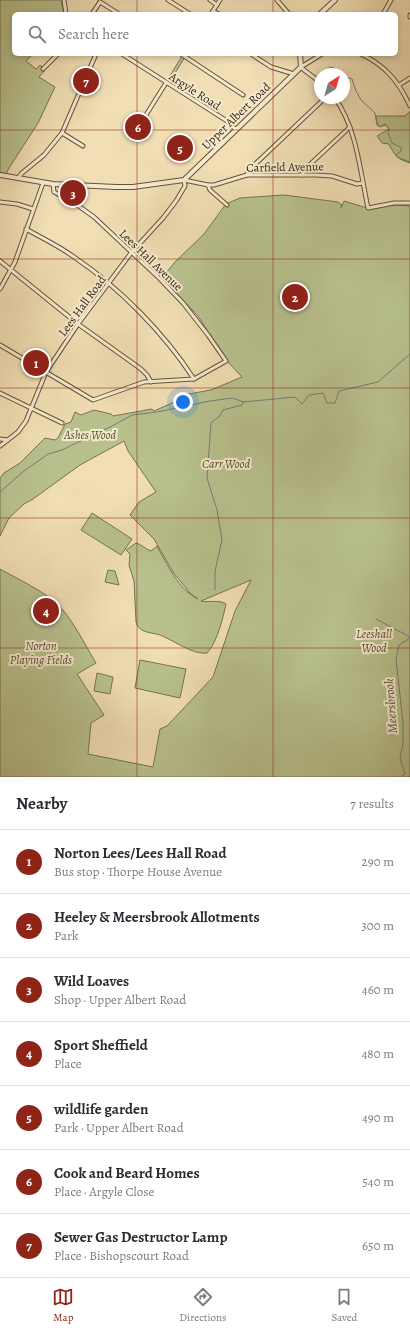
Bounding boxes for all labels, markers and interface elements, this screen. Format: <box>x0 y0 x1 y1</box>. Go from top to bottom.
search box <box>12 12 398 56</box>
icon: search <box>26 23 48 45</box>
text: Search here <box>58 24 129 44</box>
pin: 7 <box>73 66 99 96</box>
street label: Argyle Road <box>165 68 224 114</box>
north arrow <box>314 68 350 104</box>
street label: Upper Albert Road <box>198 79 274 153</box>
pin: 6 <box>125 112 151 142</box>
pin: 5 <box>167 133 193 163</box>
street label: Carfield Avenue <box>246 158 324 176</box>
pin: 3 <box>60 178 86 208</box>
street label: Lees Hall Avenue <box>116 226 186 294</box>
street label: Lees Hall Road <box>54 272 110 340</box>
pin: 2 <box>282 282 308 312</box>
pin: 1 <box>23 348 49 378</box>
your location <box>173 392 193 412</box>
park label: Ashes Wood <box>63 427 117 443</box>
park label: Carr Wood <box>202 456 250 472</box>
pin: 4 <box>33 596 59 626</box>
park label: Leeshall Wood <box>356 626 392 656</box>
park label: Norton Playing Fields <box>10 638 72 668</box>
water label: Meersbrook <box>380 678 401 734</box>
text: Nearby <box>16 792 67 815</box>
text: 7 results <box>350 795 394 812</box>
text: Norton Lees/Lees Hall Road <box>54 843 227 863</box>
text: 1 <box>27 853 31 870</box>
text: 290 m <box>362 853 394 870</box>
text: Bus stop · Thorpe House Avenue <box>54 863 222 880</box>
text: Heeley & Meersbrook Allotments <box>54 907 260 927</box>
text: 2 <box>26 917 32 934</box>
text: 300 m <box>361 917 394 934</box>
text: Park <box>54 927 78 944</box>
text: Wild Loaves <box>54 971 129 991</box>
text: 3 <box>26 981 32 998</box>
text: 460 m <box>362 981 394 998</box>
text: Shop · Upper Albert Road <box>54 991 186 1008</box>
text: Sport Sheffield <box>54 1035 148 1055</box>
text: 4 <box>26 1045 32 1062</box>
text: 480 m <box>361 1045 394 1062</box>
text: Place <box>54 1055 82 1072</box>
text: wildlife garden <box>54 1099 148 1119</box>
text: 5 <box>26 1109 32 1126</box>
text: 490 m <box>362 1109 394 1126</box>
text: Park · Upper Albert Road <box>54 1119 184 1136</box>
text: Cook and Beard Homes <box>54 1163 200 1183</box>
text: 6 <box>26 1173 32 1190</box>
text: 540 m <box>362 1173 394 1190</box>
text: Place · Argyle Close <box>54 1183 154 1200</box>
text: Sewer Gas Destructor Lamp <box>54 1227 228 1247</box>
text: 7 <box>26 1237 32 1254</box>
text: 650 m <box>362 1237 394 1254</box>
text: Place · Bishopscourt Road <box>54 1247 189 1264</box>
tab: Map <box>52 1286 74 1325</box>
tab: Directions <box>179 1286 227 1325</box>
tab: Saved <box>331 1286 358 1325</box>

